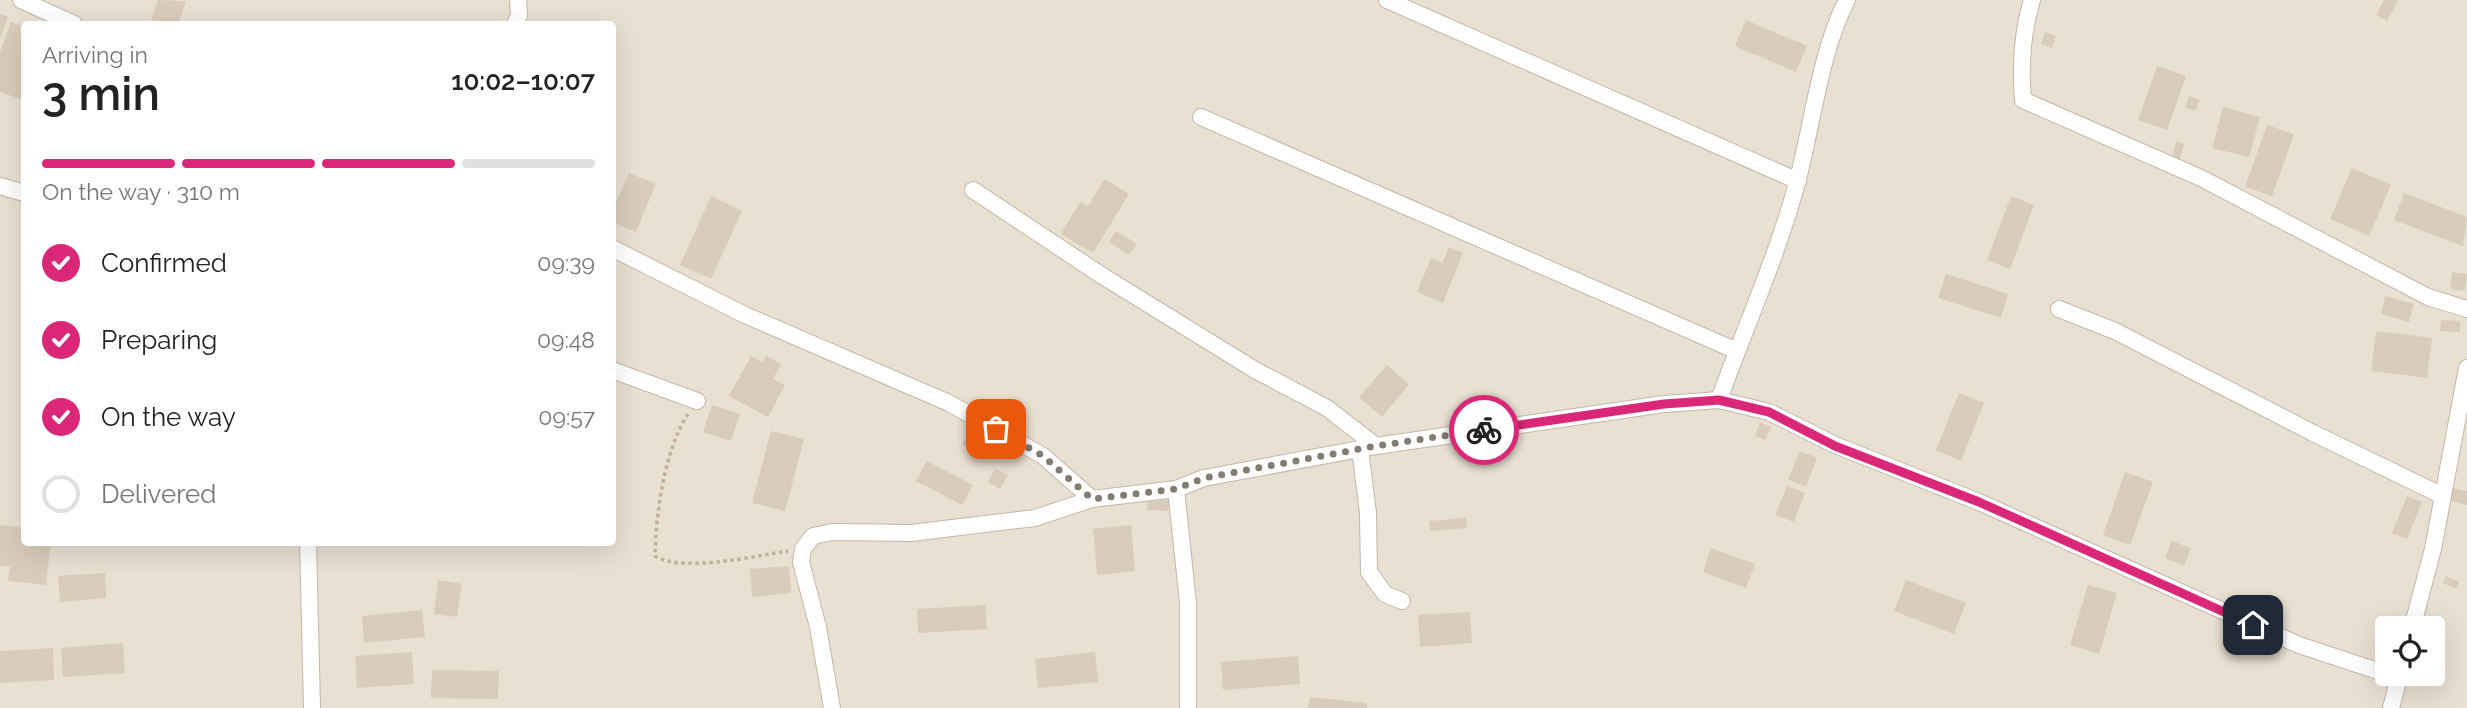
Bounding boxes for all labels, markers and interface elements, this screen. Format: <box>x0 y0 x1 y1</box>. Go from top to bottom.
text: Arriving in <box>42 41 148 68</box>
text: 10:02–10:07 <box>451 66 595 96</box>
text: 3 min <box>42 67 160 121</box>
text: On the way · 310 m <box>42 178 240 205</box>
icon: check <box>42 244 80 282</box>
text: Confirmed <box>101 248 227 278</box>
text: 09:39 <box>537 249 595 276</box>
icon: check <box>42 321 80 359</box>
text: Preparing <box>101 325 217 355</box>
text: 09:48 <box>537 326 595 353</box>
courier <box>1449 395 1519 465</box>
icon: check <box>42 398 80 436</box>
pin <box>966 399 1026 459</box>
text: On the way <box>101 402 236 432</box>
text: 09:57 <box>538 403 595 430</box>
icon: bag <box>977 410 1015 448</box>
icon: bike <box>1465 411 1503 449</box>
text: Delivered <box>101 479 216 509</box>
pin <box>2223 595 2283 655</box>
icon: home <box>2234 606 2272 644</box>
map controls <box>2375 616 2445 686</box>
button: locate <box>2375 616 2445 686</box>

